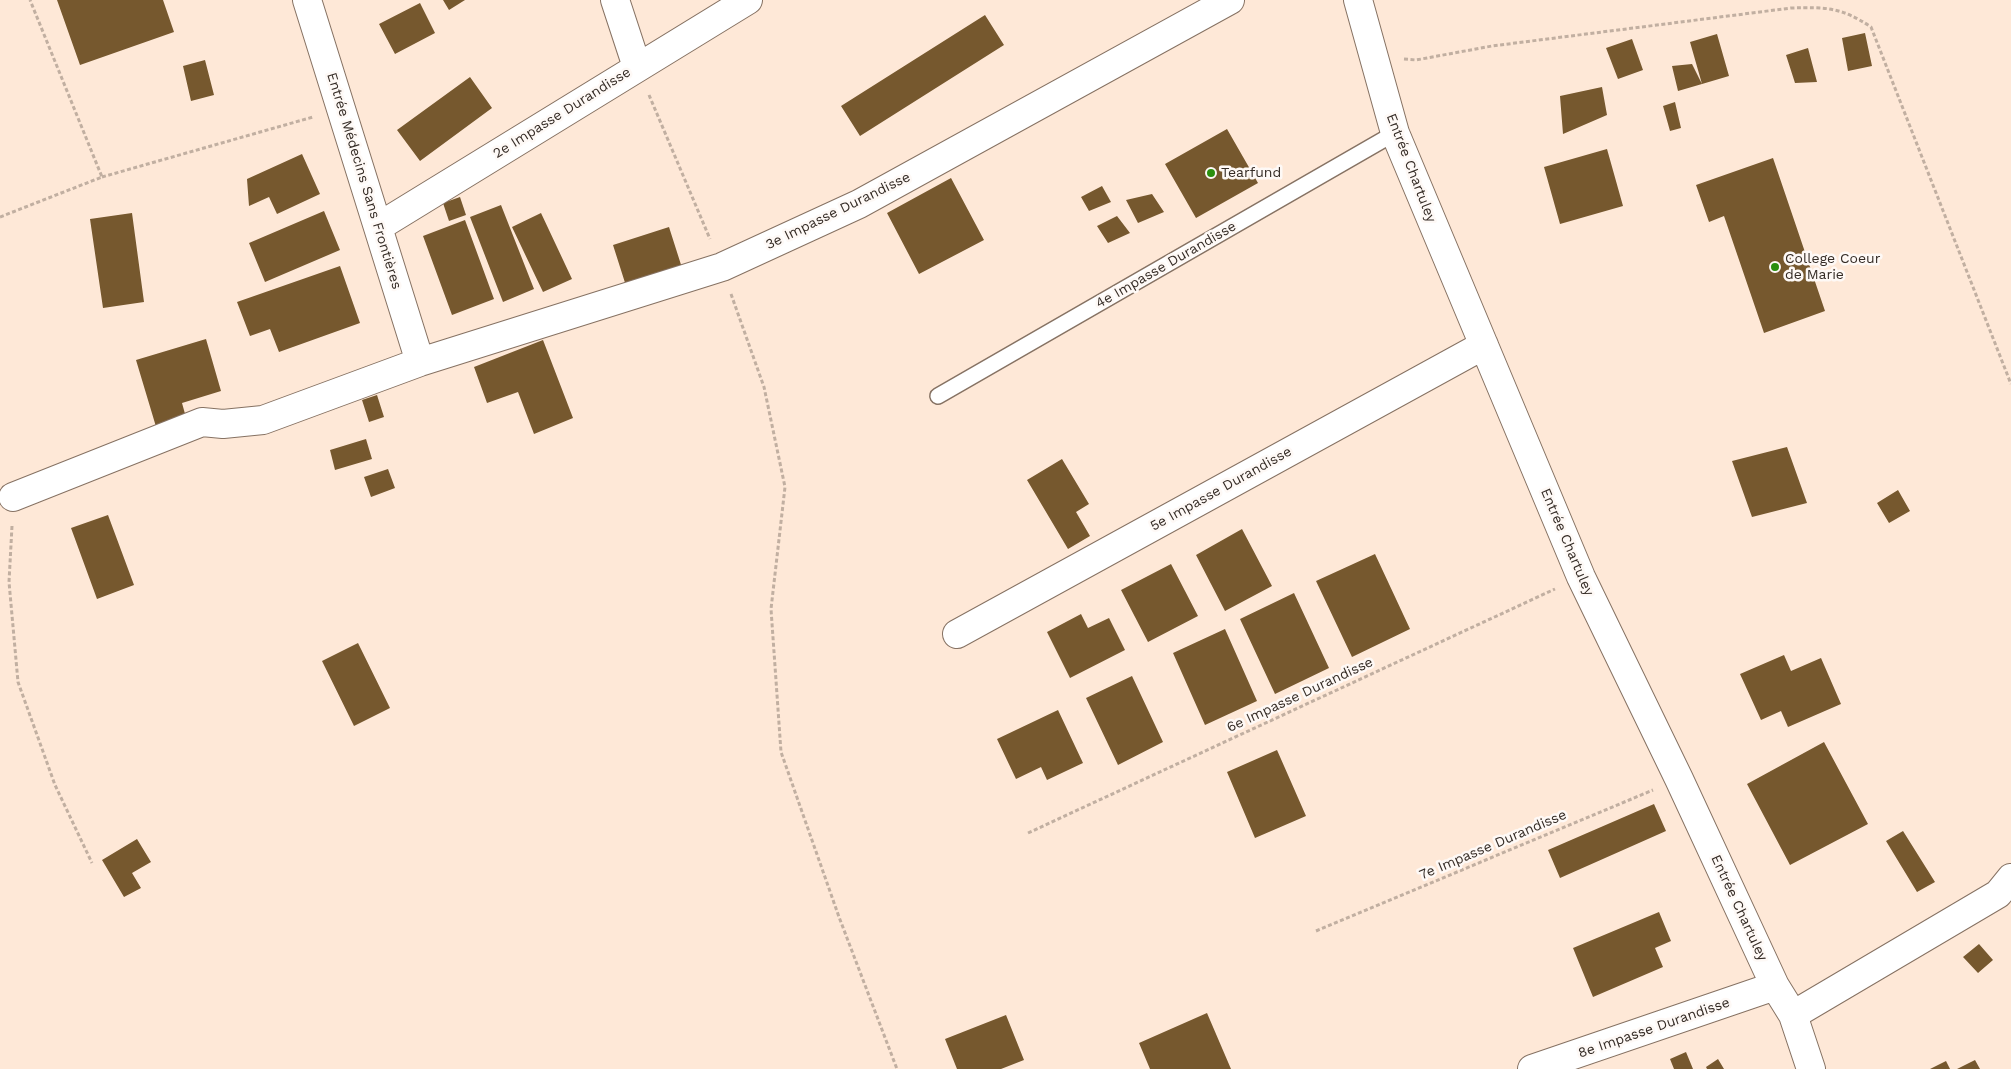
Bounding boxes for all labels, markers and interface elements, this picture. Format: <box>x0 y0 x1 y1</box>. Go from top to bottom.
street label: 2e Impasse Durandisse <box>490 64 634 162</box>
street label: Entrée Médecins Sans Frontières <box>323 71 405 291</box>
street label: Entrée Chartuley <box>1383 111 1439 225</box>
place label: Tearfund <box>1221 165 1281 181</box>
marker: Tearfund <box>1205 167 1217 179</box>
street label: 3e Impasse Durandisse <box>763 169 913 253</box>
street label: 4e Impasse Durandisse <box>1093 218 1239 312</box>
place label: College Coeur de Marie <box>1785 251 1880 284</box>
marker: College Coeur de Marie <box>1769 261 1781 273</box>
street label: 5e Impasse Durandisse <box>1147 443 1295 535</box>
street label: Entrée Chartuley <box>1537 486 1597 598</box>
street label: 6e Impasse Durandisse <box>1224 654 1376 736</box>
street label: 7e Impasse Durandisse <box>1417 806 1569 884</box>
street label: Entrée Chartuley <box>1707 852 1771 964</box>
street label: 8e Impasse Durandisse <box>1576 994 1732 1062</box>

